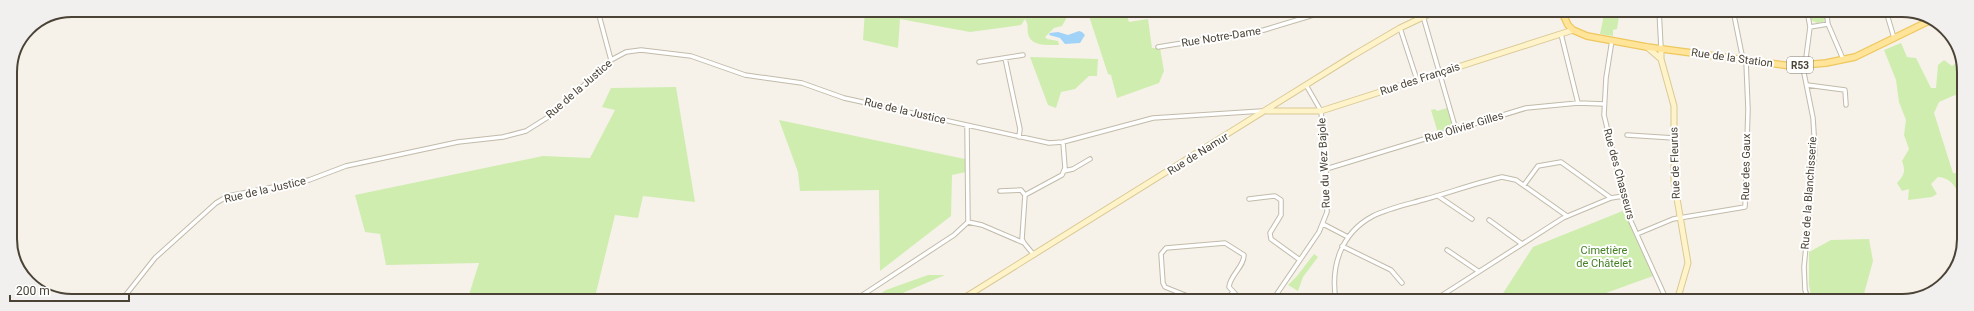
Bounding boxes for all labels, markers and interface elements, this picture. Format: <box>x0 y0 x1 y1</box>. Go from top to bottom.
street label: Rue Notre-Dame <box>1180 24 1262 50</box>
street label: Rue de la Station <box>1690 46 1774 70</box>
street label: Rue de la Justice <box>543 57 615 121</box>
road number: R53 <box>1787 57 1813 73</box>
street label: Rue des Français <box>1378 60 1462 98</box>
street label: Rue de la Justice <box>863 95 947 127</box>
street label: Rue Olivier Gilles <box>1423 109 1505 145</box>
street label: Rue du Wez Bajole <box>1315 117 1333 208</box>
street label: Rue de Fleurus <box>1667 126 1683 199</box>
street label: Rue des Chasseurs <box>1601 127 1637 221</box>
street label: Rue de Namur <box>1165 130 1231 178</box>
street label: Rue des Gaux <box>1739 133 1753 201</box>
street label: Rue de la Blanchisserie <box>1799 136 1819 250</box>
street label: Rue de la Justice <box>223 174 307 206</box>
park label: Cimetière de Châtelet <box>1576 244 1632 270</box>
scale bar <box>10 277 129 303</box>
text: 200 m <box>16 284 50 298</box>

